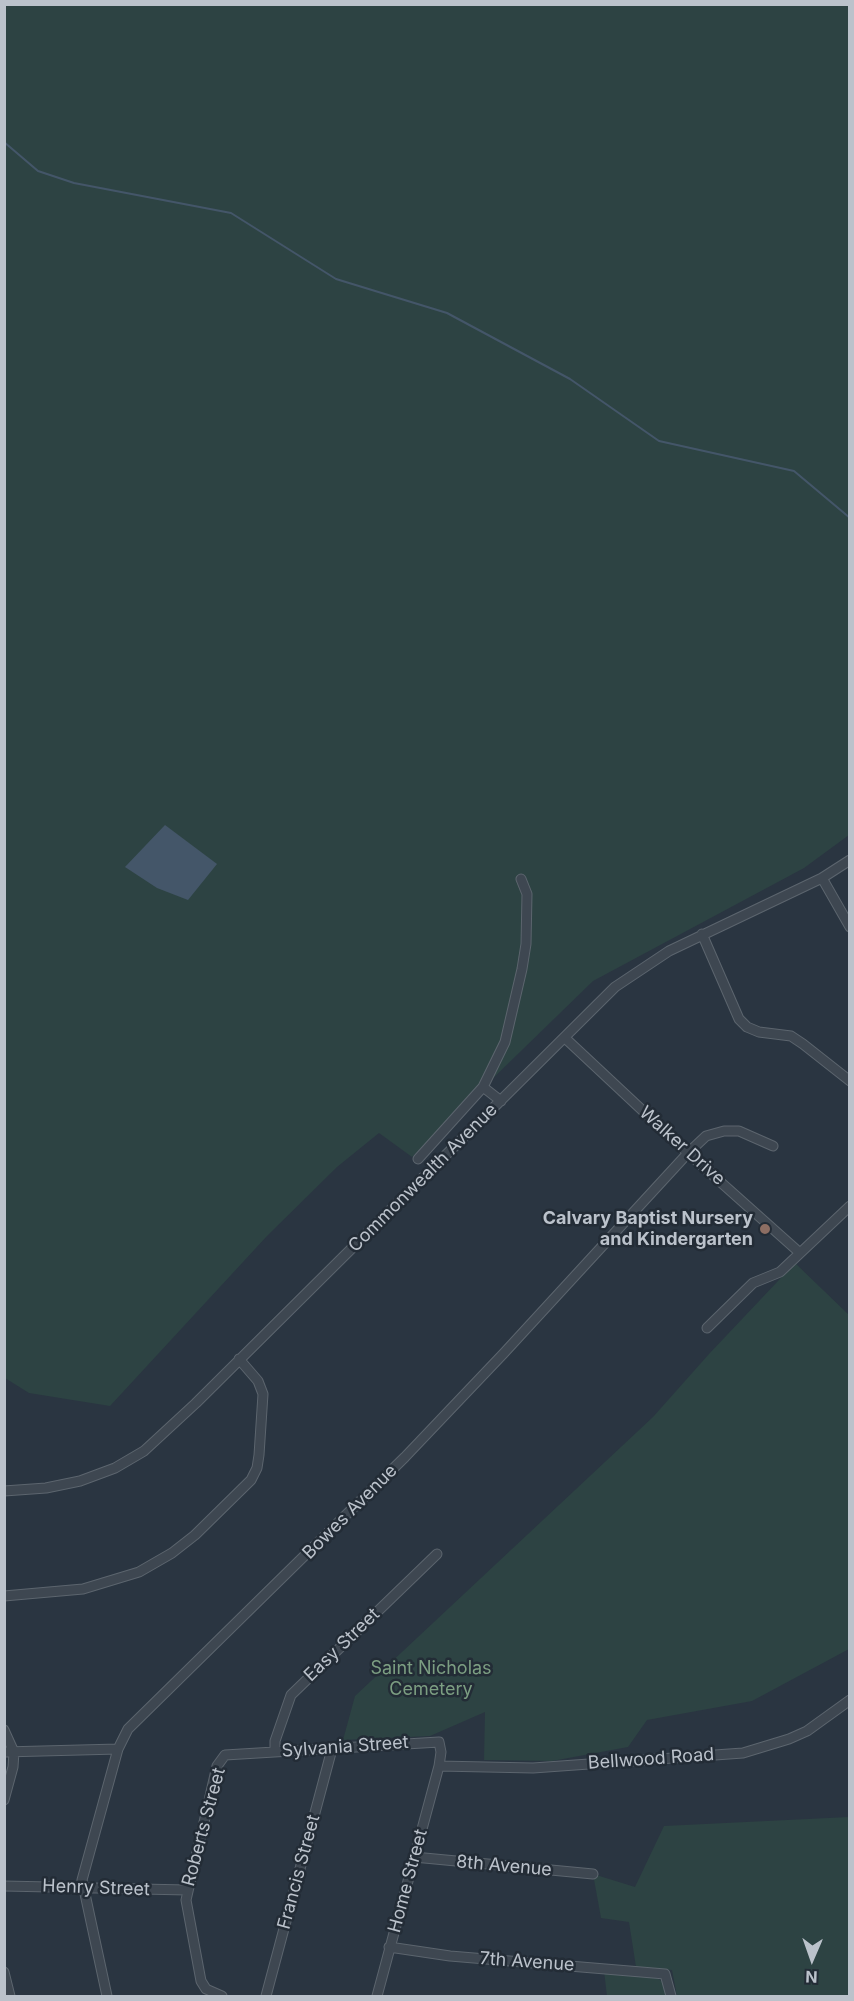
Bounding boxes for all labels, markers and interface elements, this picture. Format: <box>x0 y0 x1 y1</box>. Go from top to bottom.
street label: Commonwealth Avenue <box>344 1099 502 1257</box>
street label: Walker Drive <box>635 1102 729 1190</box>
place label: Calvary Baptist Nursery and Kindergarten <box>543 1208 753 1250</box>
marker: Calvary Baptist Nursery and Kindergarten <box>758 1222 772 1236</box>
street label: Bowes Avenue <box>298 1460 402 1564</box>
street label: Easy Street <box>300 1604 384 1686</box>
park label: Saint Nicholas Cemetery <box>370 1658 492 1700</box>
street label: Sylvania Street <box>281 1732 409 1762</box>
street label: Bellwood Road <box>587 1744 715 1774</box>
street label: Roberts Street <box>178 1765 230 1889</box>
street label: Francis Street <box>273 1812 325 1932</box>
street label: Home Street <box>384 1827 432 1935</box>
street label: 8th Avenue <box>455 1851 553 1881</box>
street label: Henry Street <box>42 1875 150 1901</box>
north arrow <box>782 1929 842 1989</box>
street label: 7th Avenue <box>479 1948 575 1976</box>
text: N <box>805 1967 818 1987</box>

